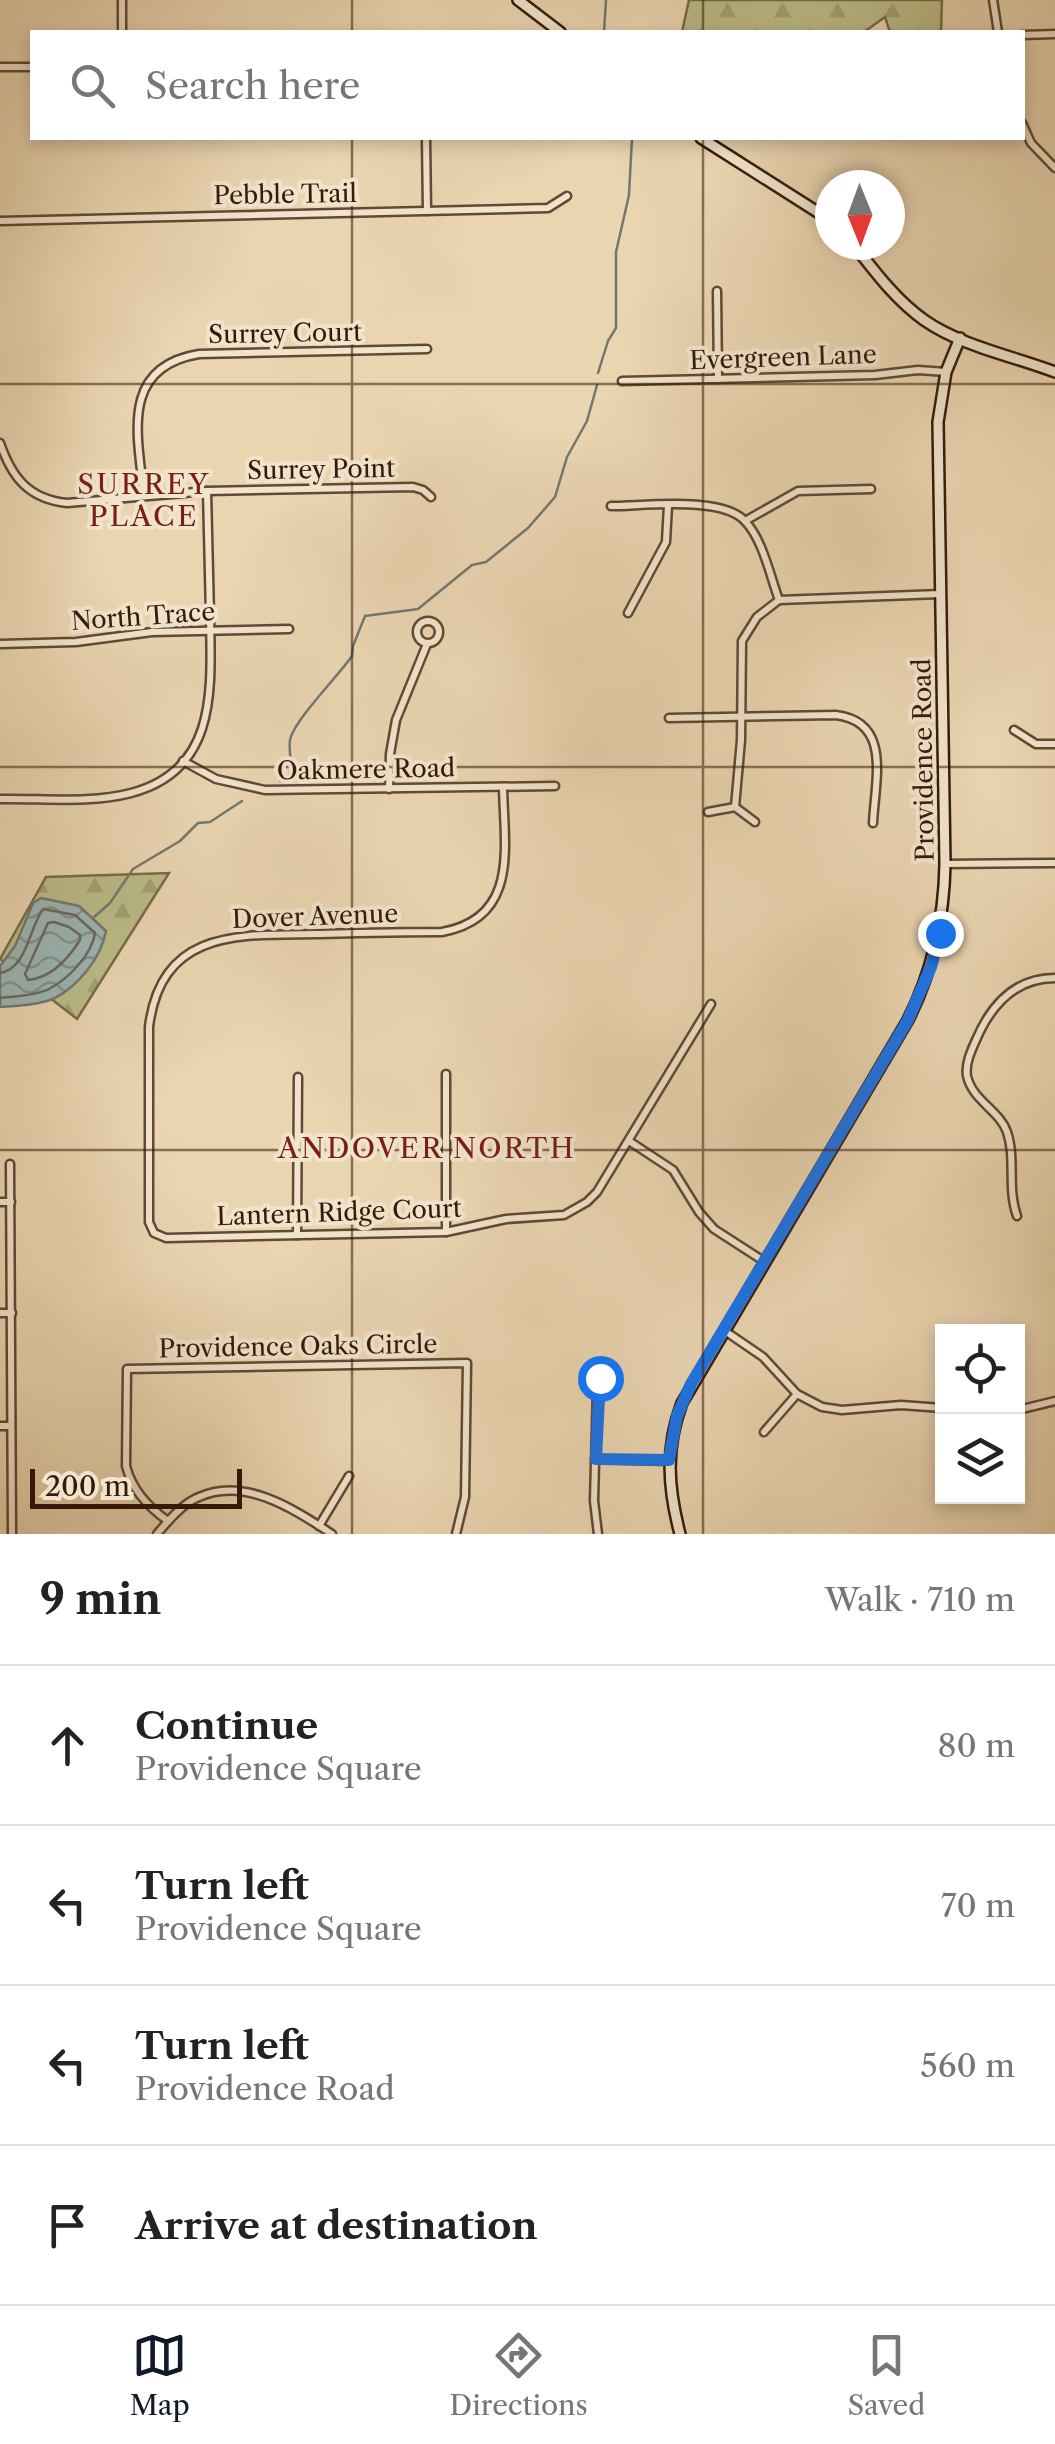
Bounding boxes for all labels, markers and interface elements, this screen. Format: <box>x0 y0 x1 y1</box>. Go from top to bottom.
search box <box>30 30 1025 140</box>
icon: search <box>65 58 120 113</box>
text: Search here <box>145 62 360 109</box>
north arrow <box>815 170 905 260</box>
street label: Pebble Trail <box>213 178 357 211</box>
street label: Surrey Court <box>208 317 362 350</box>
street label: Evergreen Lane <box>689 339 877 376</box>
street label: Surrey Point <box>247 453 395 486</box>
district label: SURREY PLACE <box>77 467 211 533</box>
street label: North Trace <box>70 596 216 637</box>
street label: Providence Road <box>906 658 941 862</box>
street label: Oakmere Road <box>277 752 455 787</box>
street label: Dover Avenue <box>231 898 399 935</box>
route end <box>918 911 964 957</box>
district label: ANDOVER NORTH <box>277 1131 576 1165</box>
street label: Lantern Ridge Court <box>216 1193 462 1232</box>
map controls <box>935 1324 1025 1504</box>
button: locate <box>935 1324 1025 1414</box>
street label: Providence Oaks Circle <box>158 1329 438 1364</box>
route start <box>578 1356 624 1402</box>
button: layers <box>935 1414 1025 1504</box>
scale bar <box>30 1464 242 1508</box>
text: 200 m <box>45 1469 130 1503</box>
text: 9 min <box>40 1573 161 1625</box>
text: Walk · 710 m <box>825 1580 1015 1619</box>
text: Continue <box>135 1702 318 1749</box>
icon: ahead <box>40 1718 95 1773</box>
text: 80 m <box>937 1726 1015 1765</box>
text: Providence Square <box>135 1749 422 1788</box>
text: Turn left <box>135 1862 309 1909</box>
icon: left <box>40 1878 95 1933</box>
text: 70 m <box>941 1886 1015 1925</box>
text: Providence Square <box>135 1909 422 1948</box>
text: Turn left <box>135 2022 309 2069</box>
icon: left <box>40 2038 95 2093</box>
text: 560 m <box>920 2046 1015 2085</box>
text: Providence Road <box>135 2069 395 2108</box>
icon: arrive <box>40 2198 95 2253</box>
text: Arrive at destination <box>135 2202 538 2249</box>
tab: Map <box>130 2328 190 2422</box>
tab: Directions <box>449 2328 588 2422</box>
tab: Saved <box>847 2328 925 2422</box>

